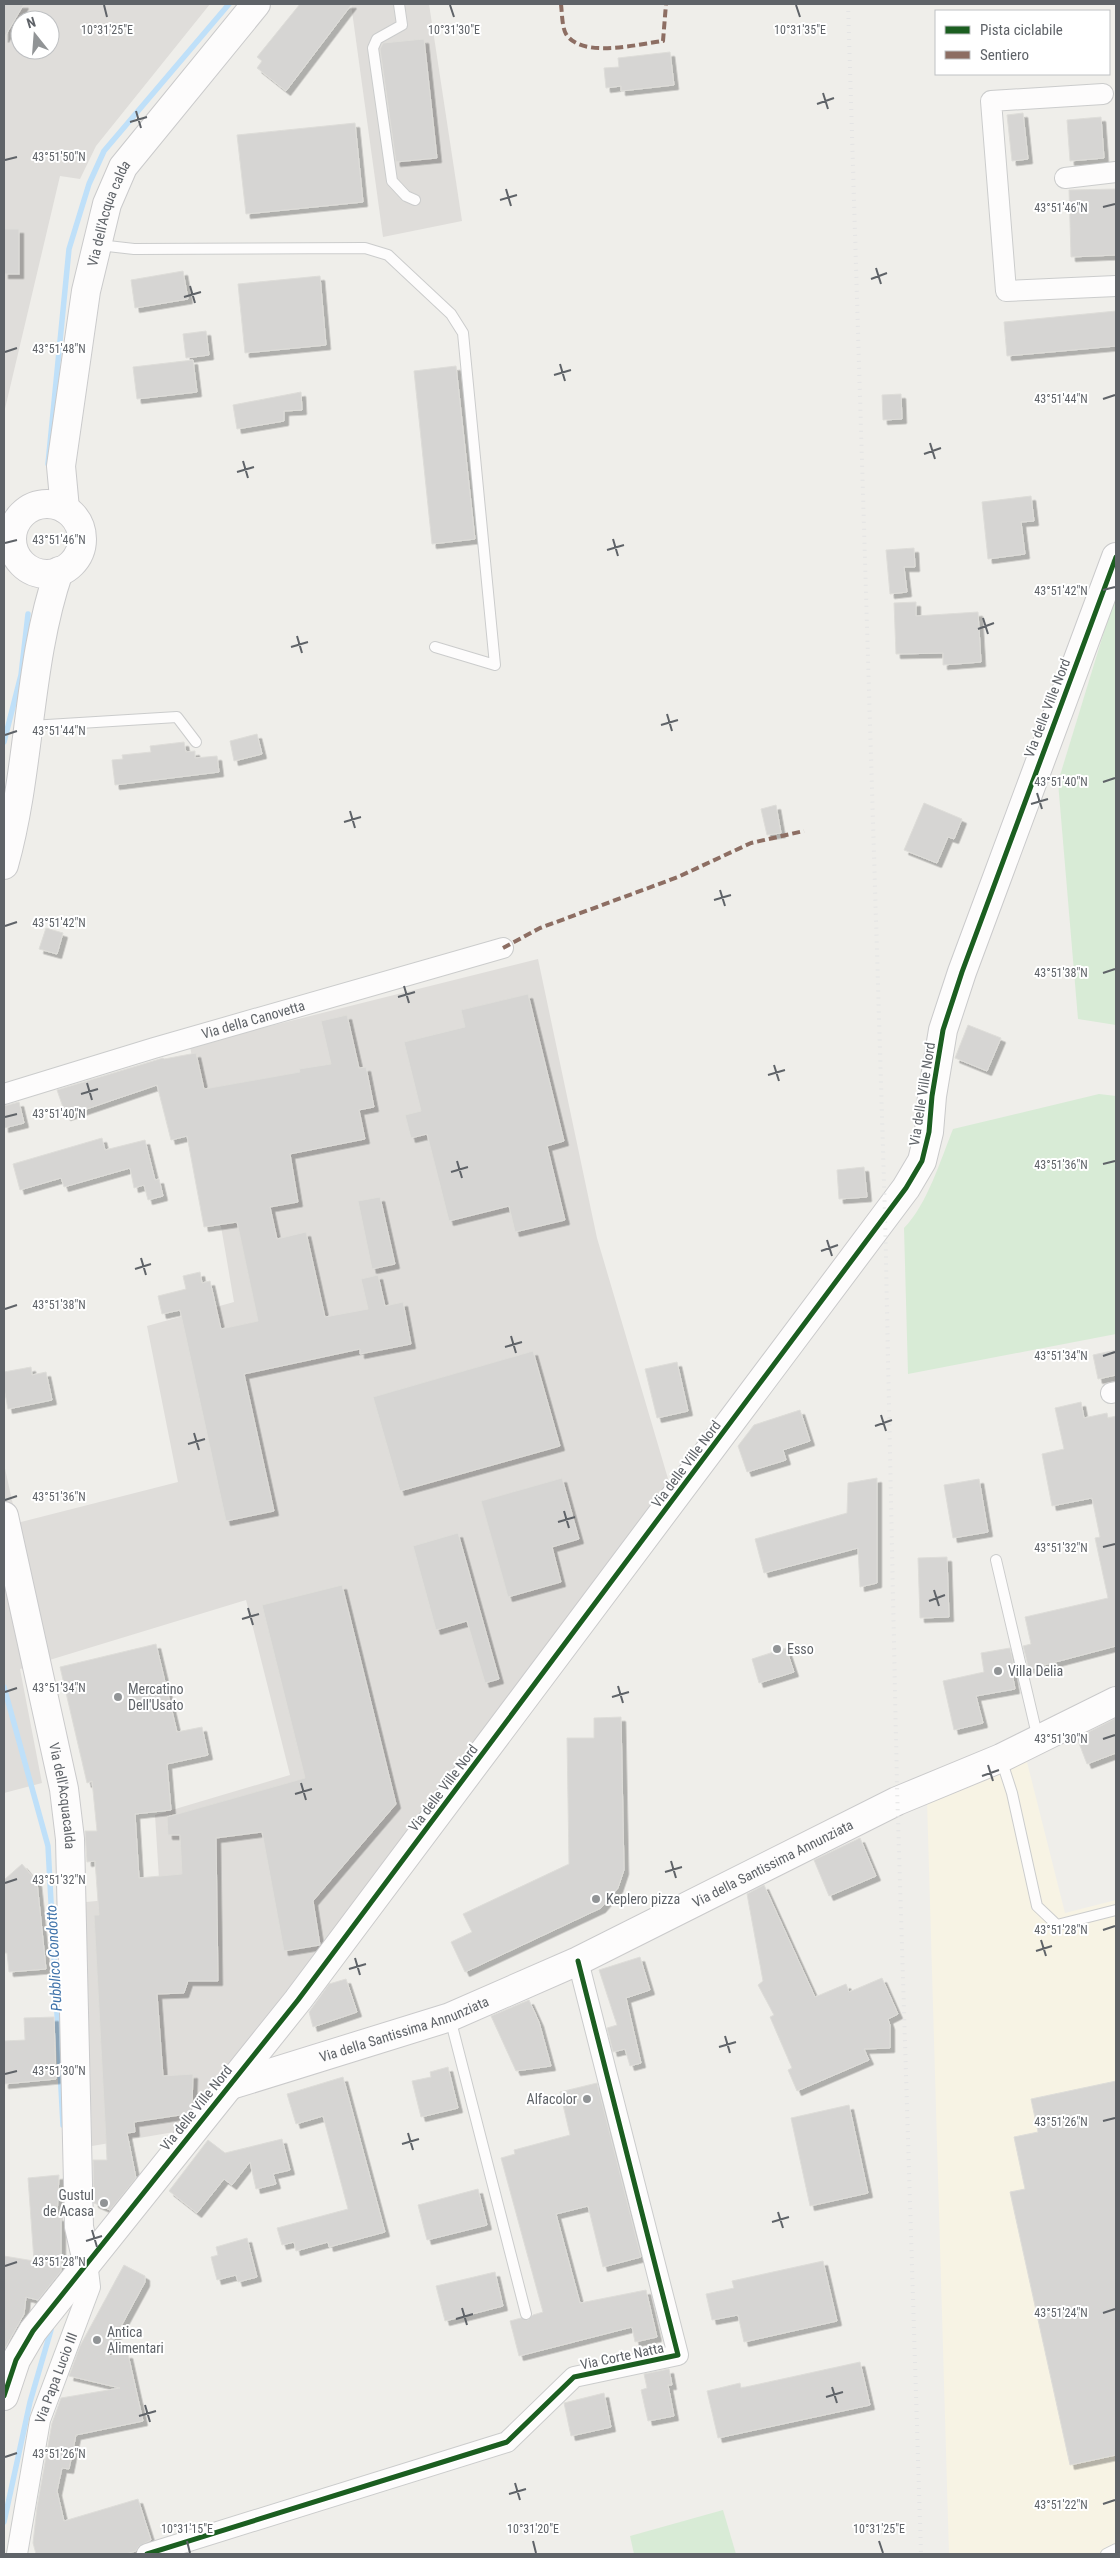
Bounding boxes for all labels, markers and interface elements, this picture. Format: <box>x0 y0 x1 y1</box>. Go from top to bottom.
north arrow <box>10 10 60 60</box>
legend <box>935 10 1110 75</box>
text: N <box>25 14 38 31</box>
text: Pista ciclabile <box>980 21 1063 39</box>
text: 10°31'25"E <box>81 23 133 37</box>
text: 10°31'30"E <box>428 23 480 37</box>
text: 10°31'35"E <box>774 23 826 37</box>
text: Sentiero <box>980 46 1029 64</box>
text: 43°51'50"N <box>32 150 86 164</box>
street label: Via dell'Acqua calda <box>84 157 133 268</box>
text: 43°51'46"N <box>1034 201 1088 215</box>
text: 43°51'48"N <box>32 342 86 356</box>
text: 43°51'44"N <box>1034 392 1088 406</box>
text: 43°51'46"N <box>32 533 86 547</box>
text: 43°51'42"N <box>1034 584 1088 598</box>
street label: Via delle Ville Nord <box>1021 656 1073 760</box>
text: 43°51'44"N <box>32 724 86 738</box>
text: 43°51'40"N <box>1034 775 1088 789</box>
text: 43°51'42"N <box>32 916 86 930</box>
text: 43°51'38"N <box>1034 966 1088 980</box>
street label: Via della Canovetta <box>200 997 307 1042</box>
street label: Via delle Ville Nord <box>906 1041 938 1147</box>
text: 43°51'40"N <box>32 1107 86 1121</box>
text: 43°51'36"N <box>1034 1158 1088 1172</box>
text: 43°51'38"N <box>32 1298 86 1312</box>
text: 43°51'34"N <box>1034 1349 1088 1363</box>
street label: Via delle Ville Nord <box>648 1417 724 1511</box>
text: 43°51'36"N <box>32 1490 86 1504</box>
text: 43°51'32"N <box>1034 1541 1088 1555</box>
place label: Esso <box>787 1641 814 1657</box>
marker: Esso <box>771 1643 783 1655</box>
place label: Villa Delia <box>1008 1663 1063 1679</box>
marker: Villa Delia <box>992 1665 1004 1677</box>
text: 43°51'34"N <box>32 1681 86 1695</box>
place label: Mercatino Dell'Usato <box>128 1681 184 1713</box>
marker: Mercatino Dell'Usato <box>112 1691 124 1703</box>
text: 43°51'30"N <box>1034 1732 1088 1746</box>
street label: Via dell'Acquacalda <box>46 1741 78 1849</box>
street label: Via delle Ville Nord <box>405 1741 481 1835</box>
street label: Via della Santissima Annunziata <box>690 1816 856 1910</box>
text: 43°51'32"N <box>32 1873 86 1887</box>
place label: Keplero pizza <box>606 1891 680 1907</box>
marker: Keplero pizza <box>590 1893 602 1905</box>
water label: Pubblico Condotto <box>42 1904 66 2012</box>
text: 43°51'28"N <box>1034 1923 1088 1937</box>
street label: Via della Santissima Annunziata <box>317 1993 491 2065</box>
street label: Via delle Ville Nord <box>157 2062 235 2154</box>
text: 43°51'30"N <box>32 2064 86 2078</box>
place label: Alfacolor <box>527 2091 577 2107</box>
marker: Alfacolor <box>581 2093 593 2105</box>
text: 43°51'26"N <box>1034 2115 1088 2129</box>
place label: Gustul de Acasa <box>43 2187 94 2219</box>
marker: Gustul de Acasa <box>98 2197 110 2209</box>
text: 43°51'28"N <box>32 2255 86 2269</box>
text: 43°51'24"N <box>1034 2306 1088 2320</box>
place label: Antica Alimentari <box>107 2324 164 2356</box>
street label: Via Papa Lucio III <box>31 2330 80 2426</box>
marker: Antica Alimentari <box>91 2334 103 2346</box>
street label: Via Corte Natta <box>579 2339 665 2373</box>
text: 43°51'26"N <box>32 2447 86 2461</box>
text: 43°51'22"N <box>1034 2498 1088 2512</box>
text: 10°31'15"E <box>161 2522 213 2536</box>
text: 10°31'20"E <box>507 2522 559 2536</box>
text: 10°31'25"E <box>853 2522 905 2536</box>

